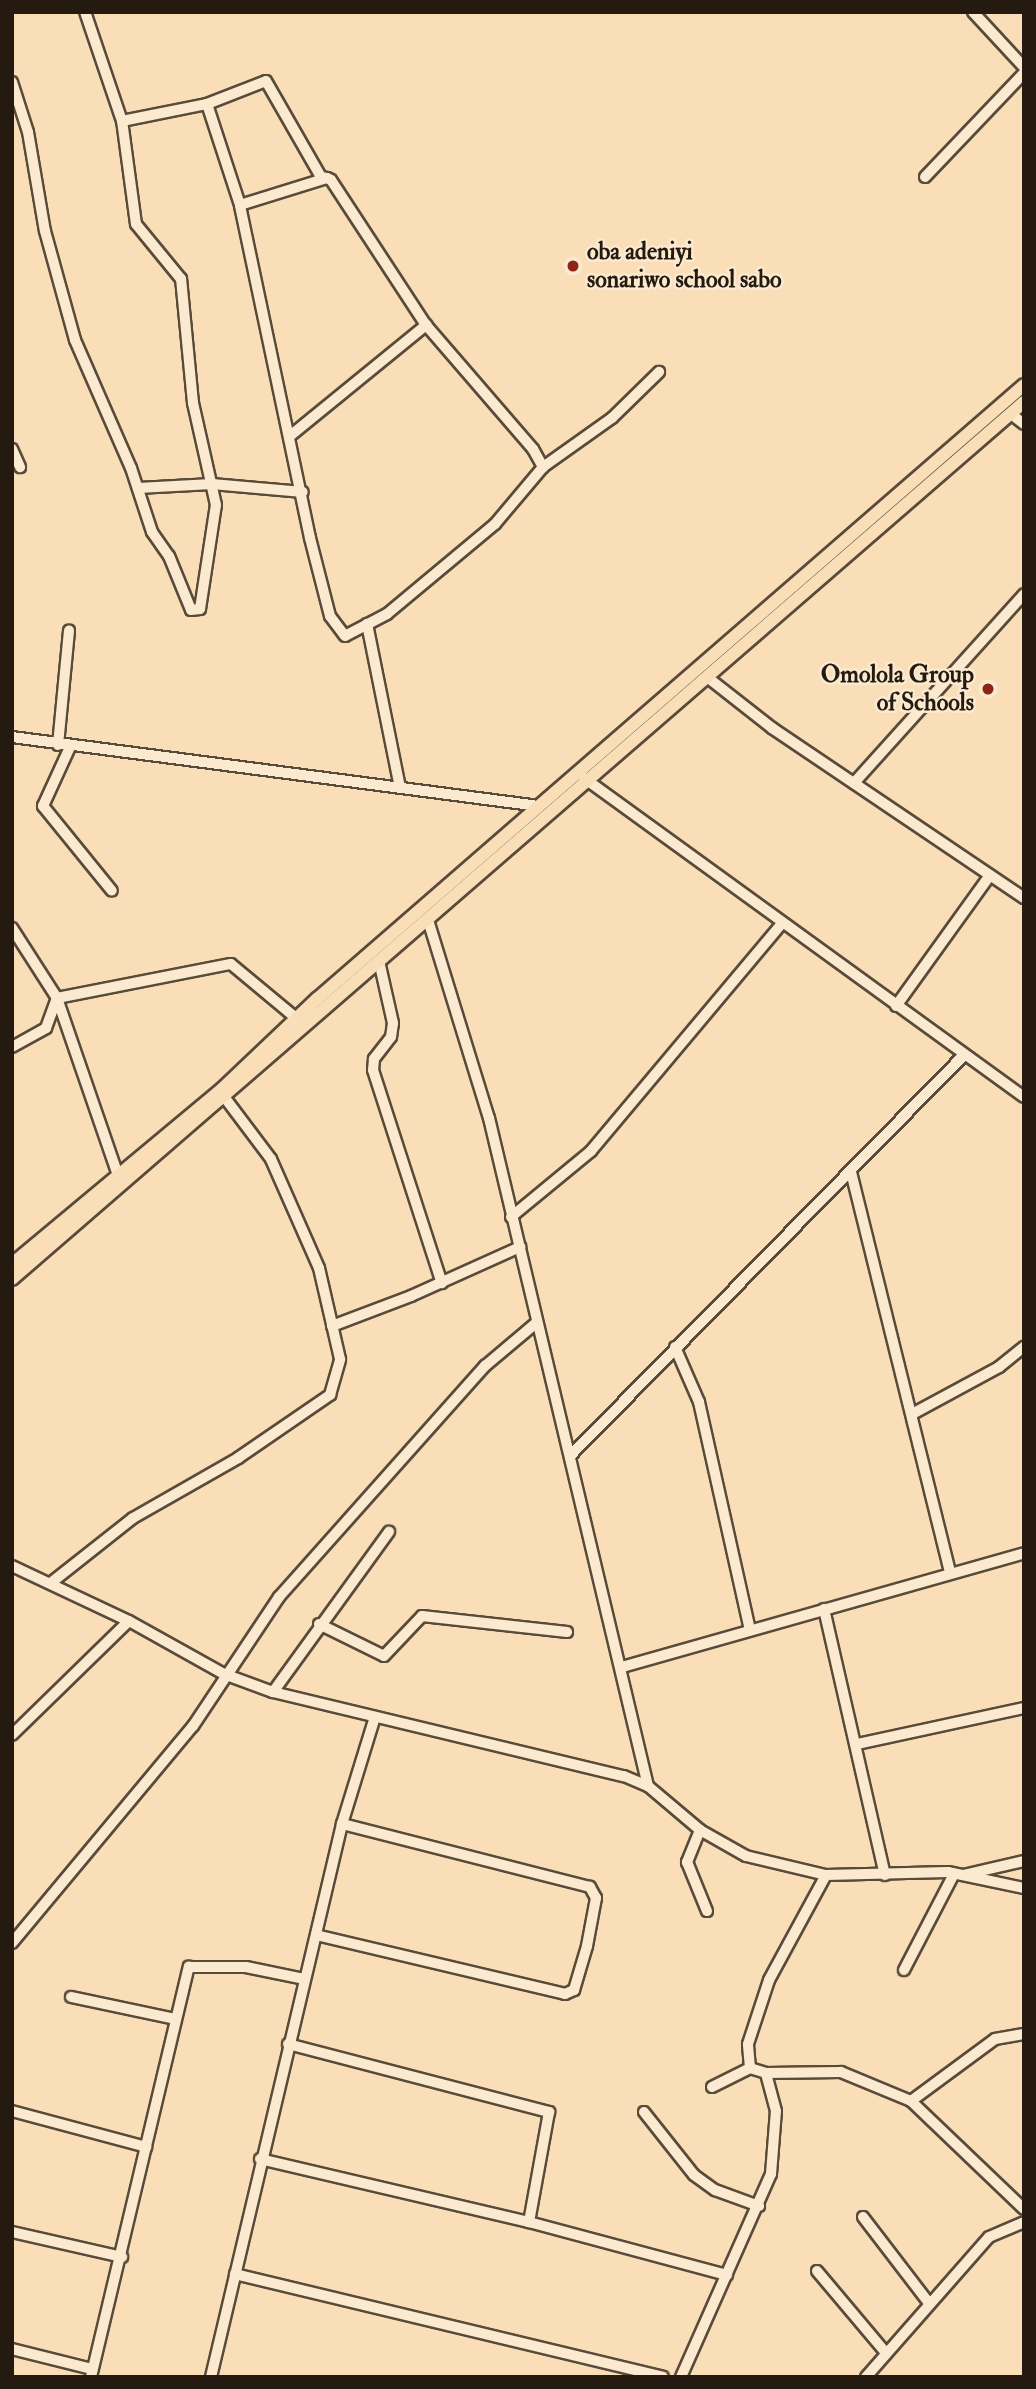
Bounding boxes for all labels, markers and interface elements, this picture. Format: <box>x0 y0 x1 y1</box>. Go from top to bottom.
place label: oba adeniyi sonariwo school sabo <box>587 238 782 294</box>
marker: oba adeniyi sonariwo school sabo <box>565 258 581 274</box>
place label: Omolola Group of Schools <box>821 661 974 717</box>
marker: Omolola Group of Schools <box>980 681 996 697</box>

